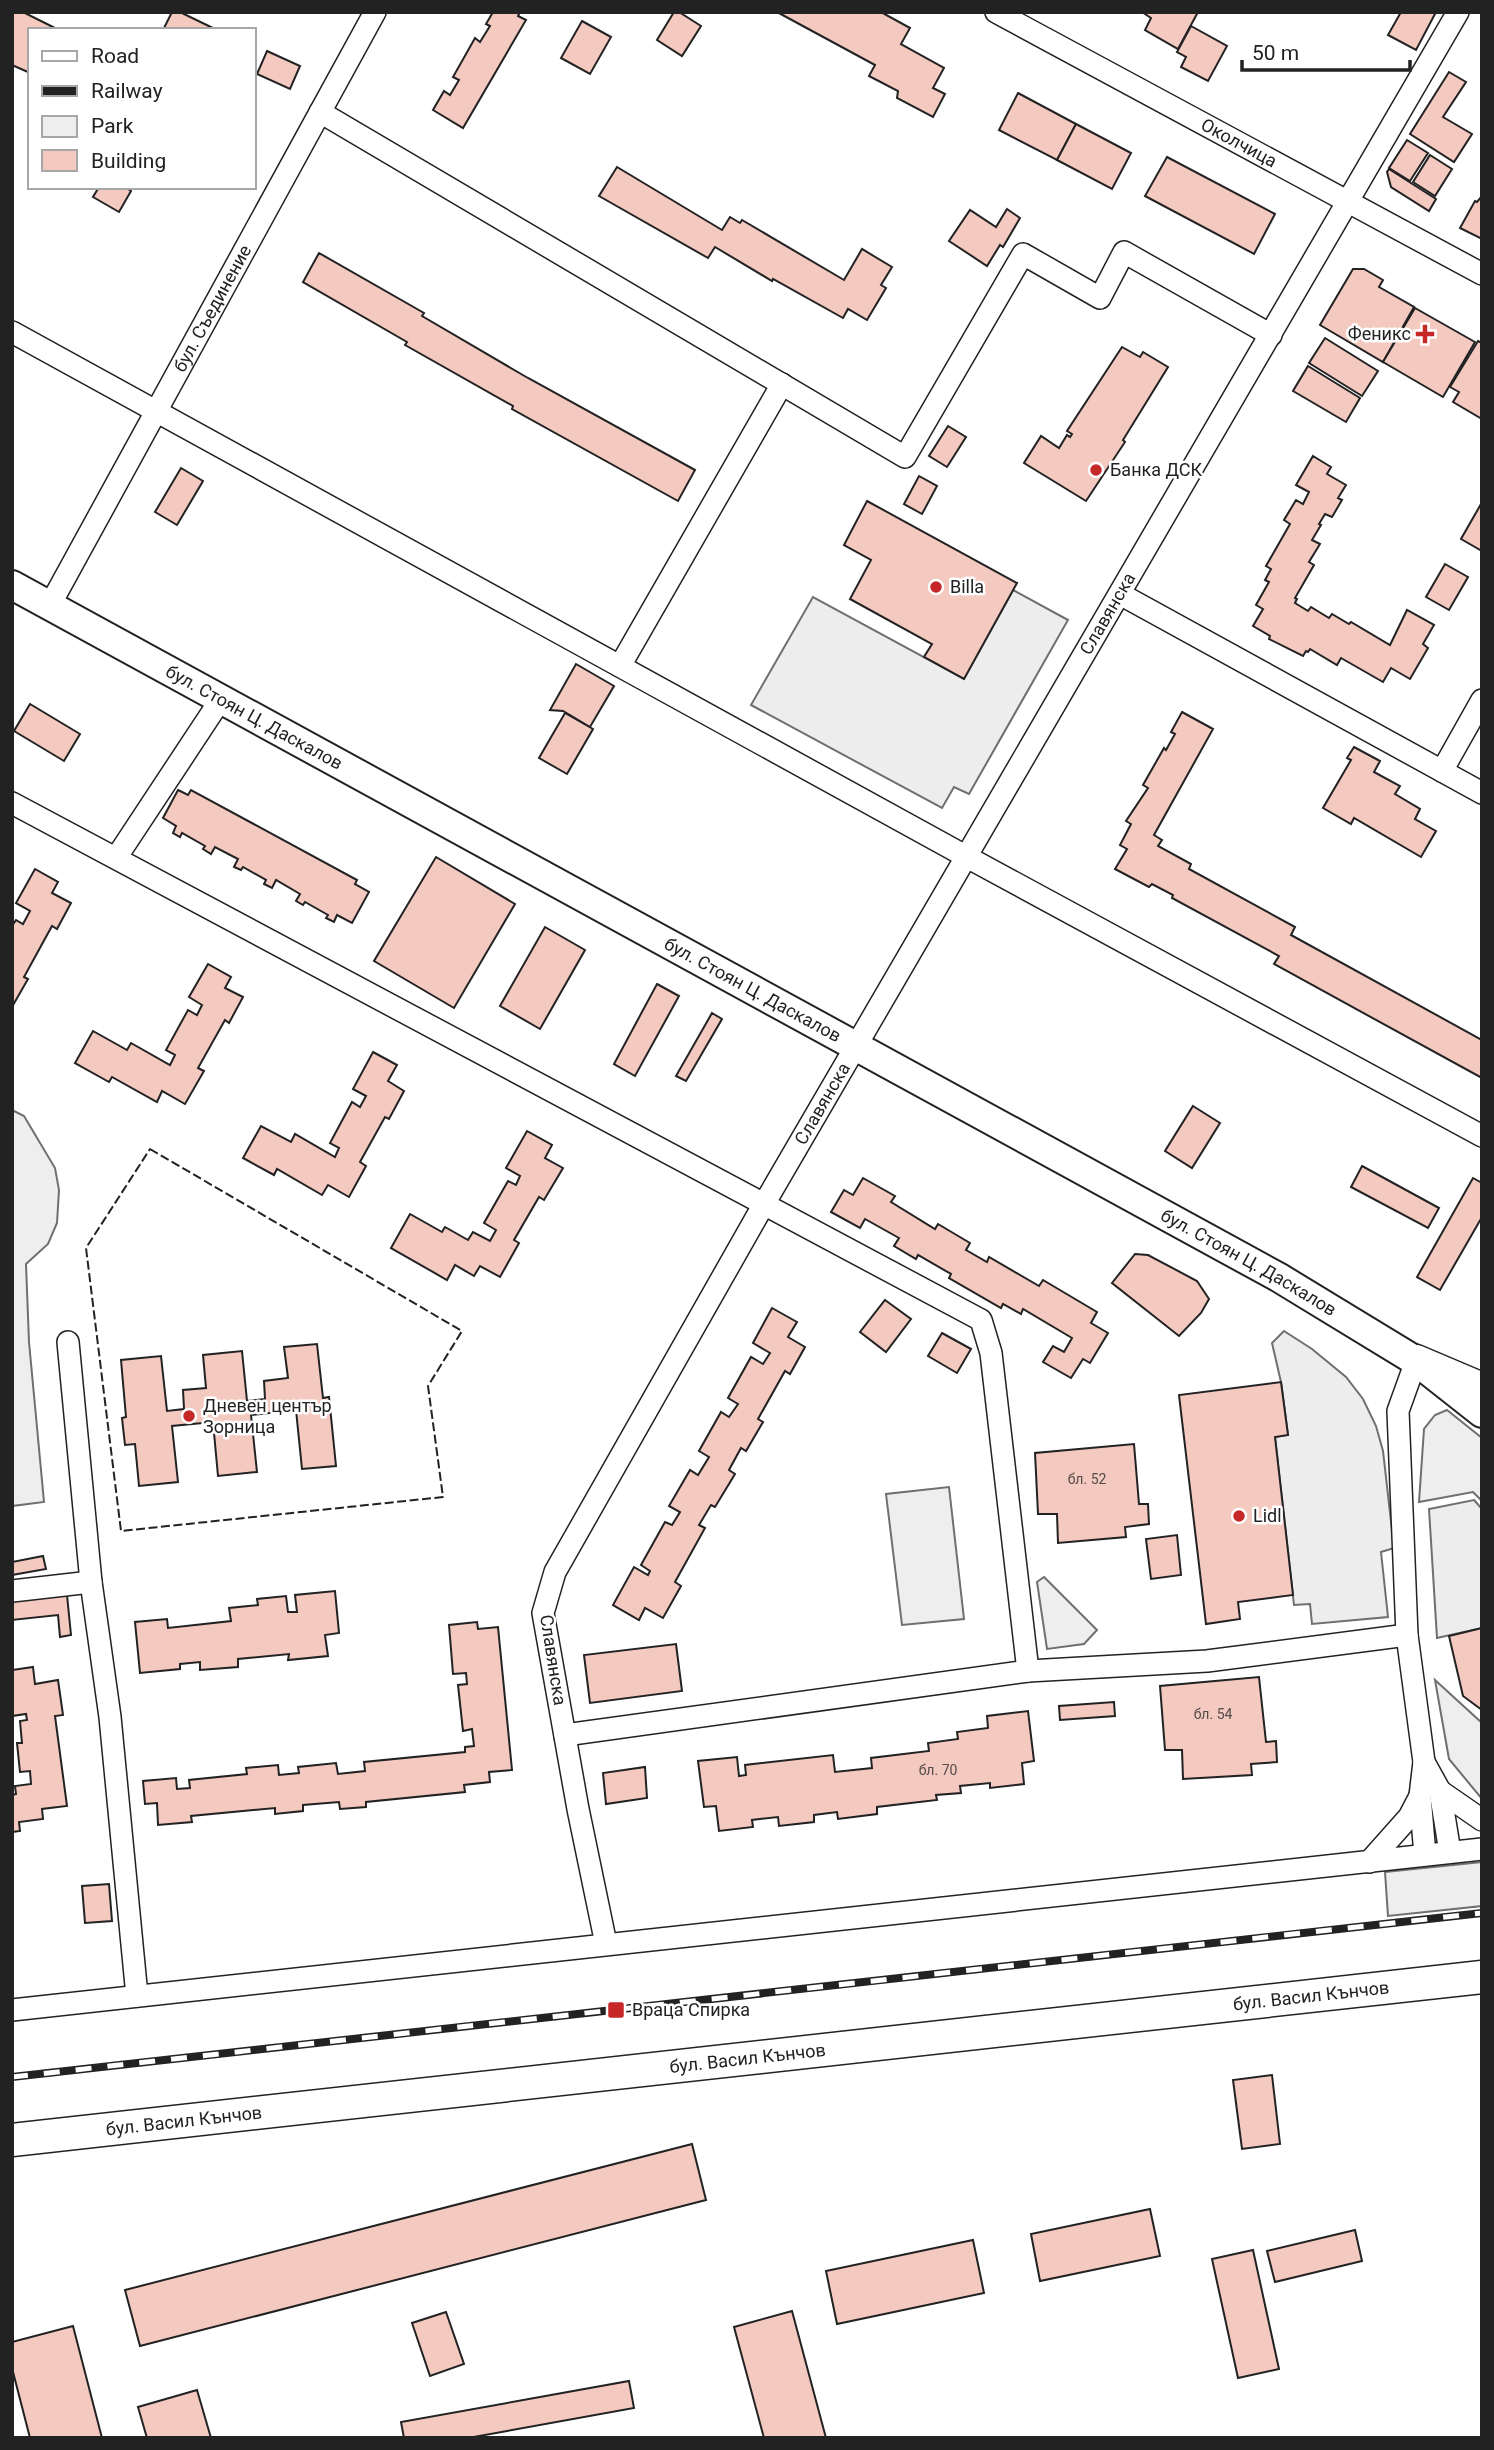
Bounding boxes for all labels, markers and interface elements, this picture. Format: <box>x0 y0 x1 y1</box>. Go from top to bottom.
legend <box>28 28 256 189</box>
scale bar <box>1242 28 1410 72</box>
text: 50 m <box>1252 41 1299 65</box>
text: Road <box>91 44 139 68</box>
text: Railway <box>91 79 163 103</box>
text: Park <box>91 114 134 138</box>
street label: Околчица <box>1198 114 1281 171</box>
text: Building <box>91 149 166 173</box>
street label: бул. Съединение <box>169 241 255 376</box>
place label: Феникс <box>1348 323 1411 344</box>
marker: Феникс <box>1417 326 1433 342</box>
place label: Банка ДСК <box>1110 459 1203 480</box>
marker: Банка ДСК <box>1088 462 1104 478</box>
street label: Славянска <box>1075 569 1139 658</box>
place label: Billa <box>950 576 984 597</box>
marker: Billa <box>928 579 944 595</box>
street label: бул. Стоян Ц. Даскалов <box>162 660 347 774</box>
street label: бул. Стоян Ц. Даскалов <box>661 933 845 1046</box>
street label: Славянска <box>790 1059 854 1148</box>
street label: бул. Стоян Ц. Даскалов <box>1157 1204 1340 1320</box>
place label: Дневен център Зорница <box>203 1395 332 1437</box>
marker: Дневен център Зорница <box>181 1408 197 1424</box>
house number: бл. 52 <box>1068 1471 1106 1487</box>
place label: Lidl <box>1253 1505 1282 1526</box>
marker: Lidl <box>1231 1508 1247 1524</box>
street label: Славянска <box>536 1613 571 1707</box>
house number: бл. 54 <box>1194 1706 1232 1722</box>
house number: бл. 70 <box>919 1762 957 1778</box>
street label: бул. Васил Кънчов <box>1232 1976 1390 2015</box>
place label: Враца Спирка <box>632 1999 750 2020</box>
marker: Враца Спирка <box>606 2000 626 2020</box>
street label: бул. Васил Кънчов <box>668 2039 827 2077</box>
street label: бул. Васил Кънчов <box>105 2101 263 2140</box>

